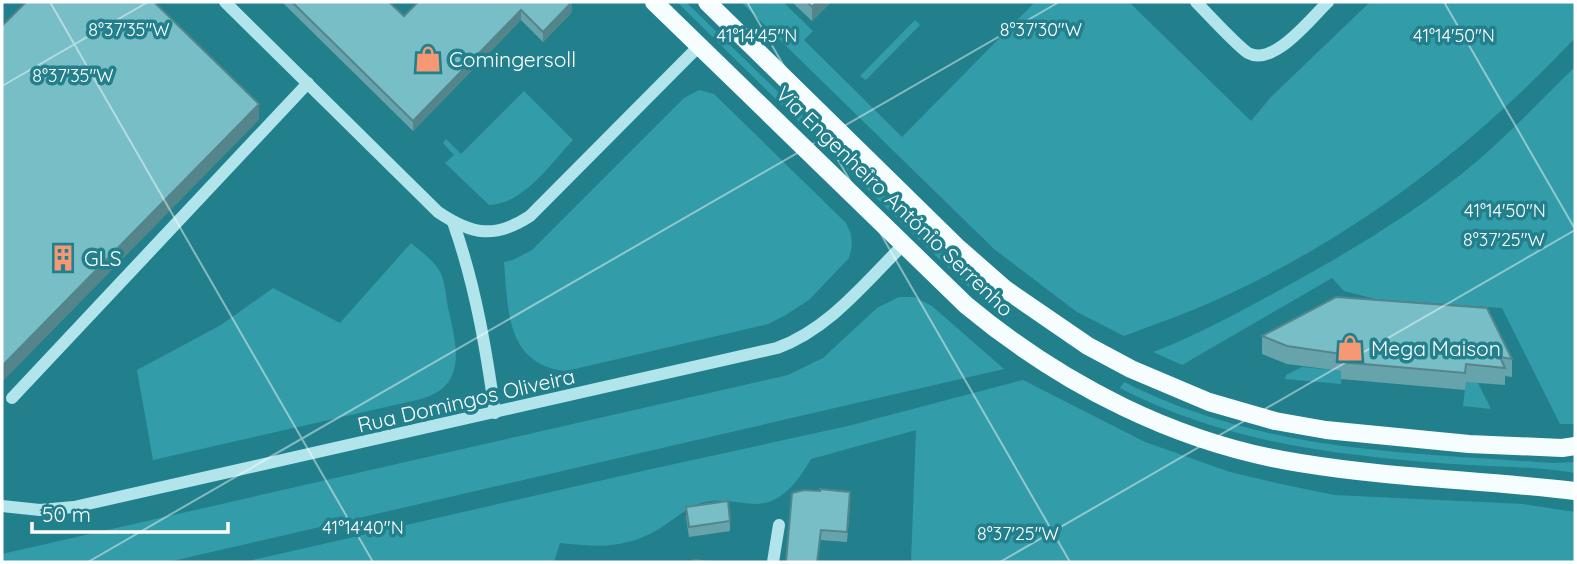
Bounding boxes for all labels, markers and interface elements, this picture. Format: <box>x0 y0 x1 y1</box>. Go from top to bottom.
text: 8°37'35"W <box>88 18 170 41</box>
text: 8°37'30"W <box>1000 18 1082 41</box>
text: 41°14'45"N <box>717 24 797 47</box>
text: 41°14'50"N <box>1413 24 1495 47</box>
shop icon: Comingersoll <box>413 44 443 74</box>
place label: Comingersoll <box>449 46 576 72</box>
text: 8°37'35"W <box>32 64 114 87</box>
street label: Via Engenheiro António Serrenho <box>771 80 1019 322</box>
text: 41°14'50"N <box>1464 199 1546 222</box>
text: 8°37'25"W <box>1463 228 1545 251</box>
building icon: GLS <box>48 243 78 273</box>
place label: GLS <box>84 245 122 271</box>
shop icon: Mega Maison <box>1335 333 1365 363</box>
place label: Mega Maison <box>1371 335 1501 361</box>
street label: Rua Domingos Oliveira <box>355 362 577 438</box>
scale bar <box>32 490 228 534</box>
text: 50 m <box>42 501 91 527</box>
text: 41°14'40"N <box>322 516 404 539</box>
text: 8°37'25"W <box>977 522 1059 545</box>

